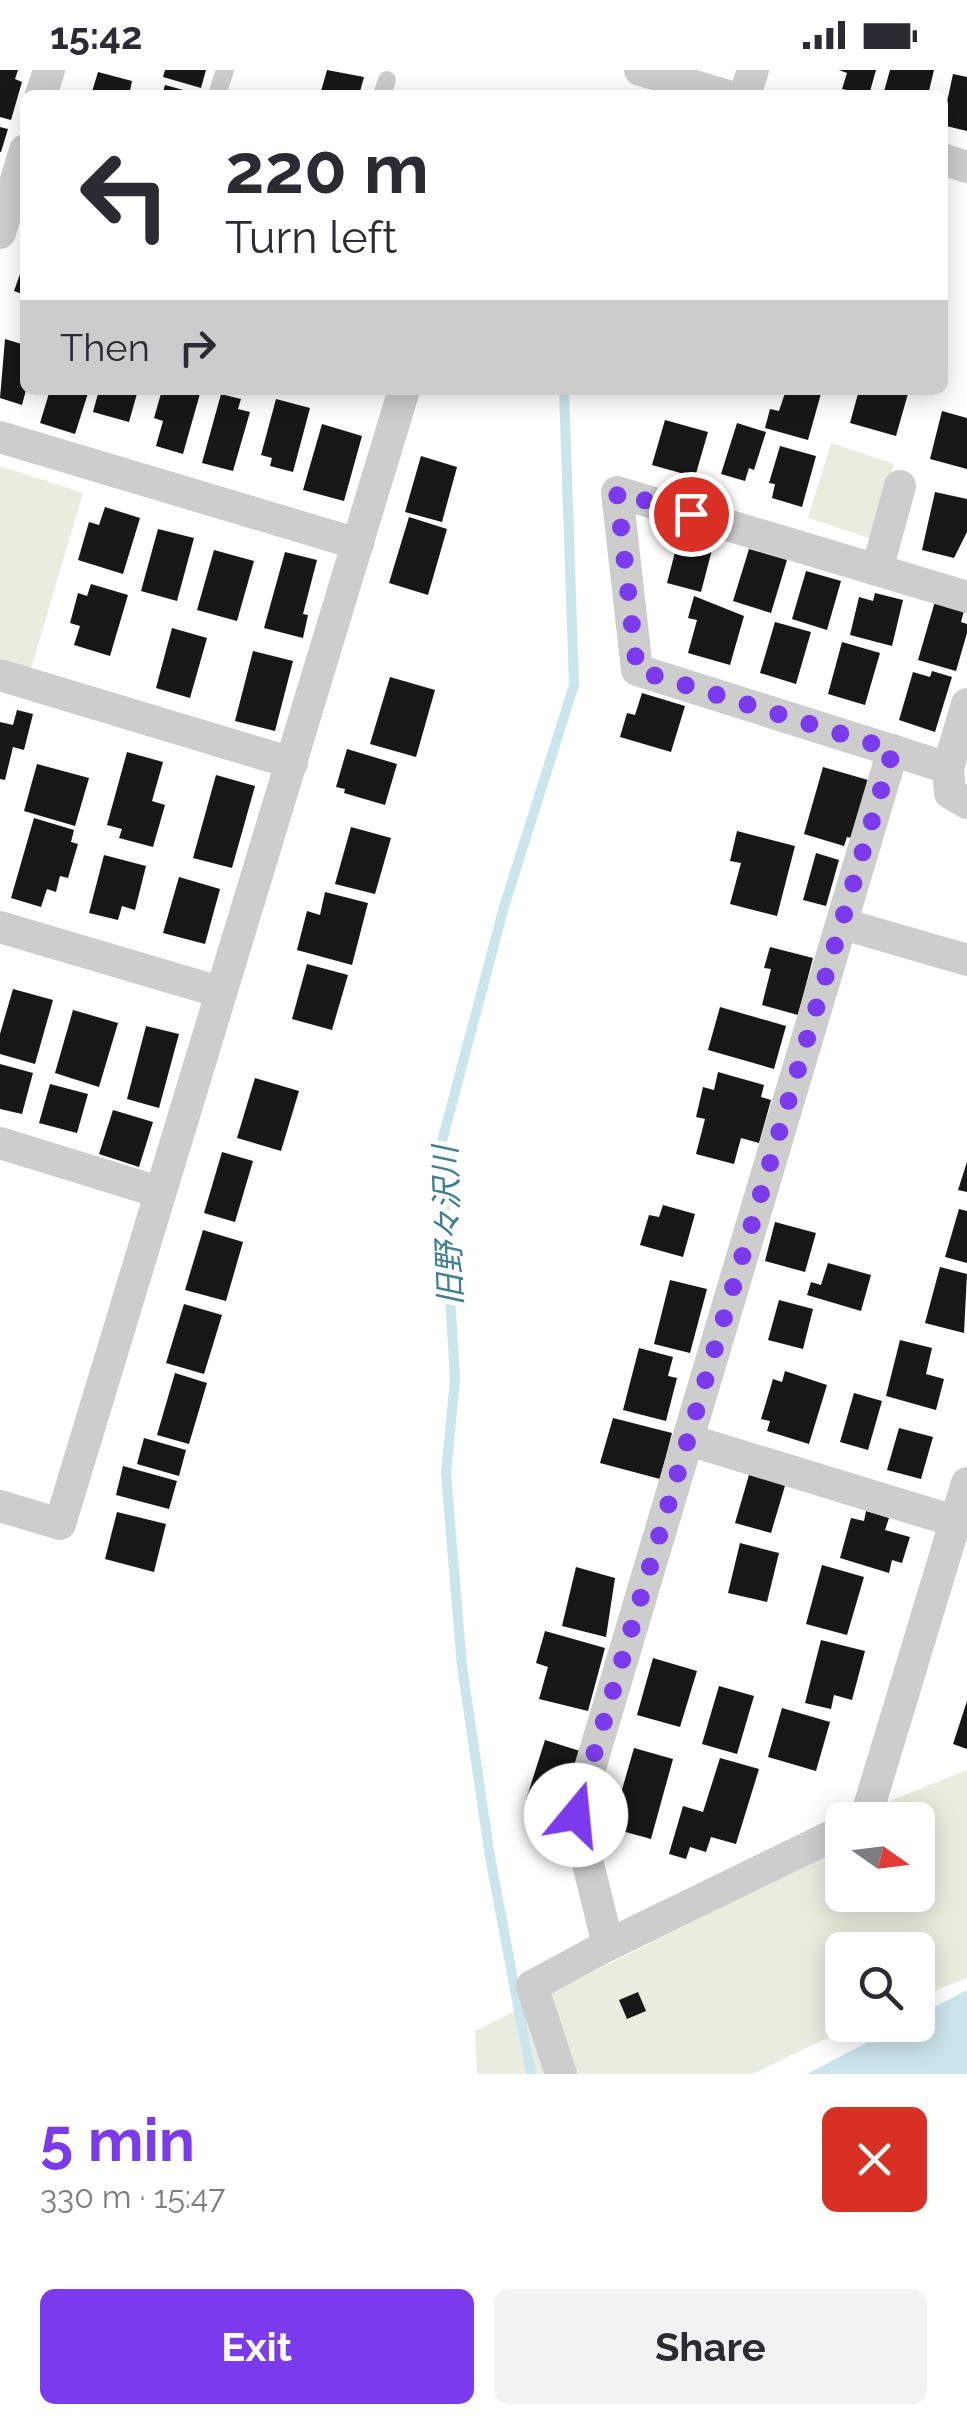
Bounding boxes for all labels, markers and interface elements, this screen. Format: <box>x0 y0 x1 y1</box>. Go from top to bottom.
text: 15:42 <box>50 13 142 58</box>
text: 220 m <box>225 127 429 209</box>
icon: left <box>60 130 190 260</box>
text: Turn left <box>225 211 397 264</box>
icon: right <box>170 320 225 375</box>
text: Then <box>60 325 150 370</box>
pin <box>649 472 734 557</box>
icon: arrive <box>664 487 719 542</box>
water label: 旧野々沢川 <box>426 1142 469 1307</box>
position arrow <box>524 1763 628 1867</box>
north arrow <box>825 1802 935 1912</box>
map controls <box>825 1802 935 2042</box>
button: search <box>825 1932 935 2042</box>
text: 5 min <box>40 2105 195 2175</box>
button: close <box>822 2107 927 2212</box>
text: 330 m · 15:47 <box>40 2178 225 2215</box>
button: Exit <box>40 2289 474 2404</box>
button: Share <box>494 2289 927 2404</box>

